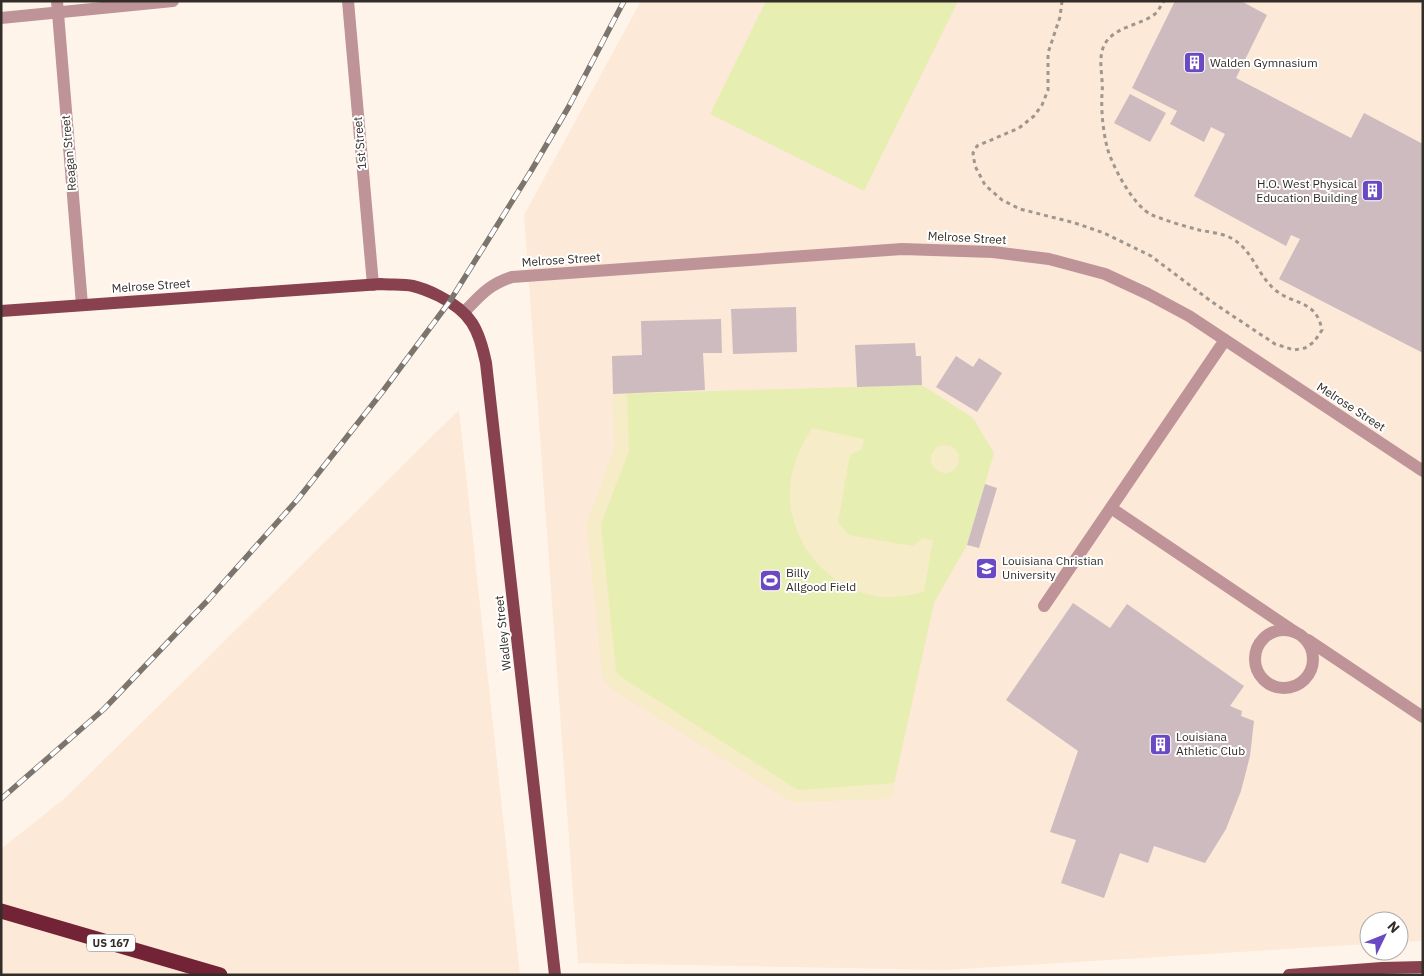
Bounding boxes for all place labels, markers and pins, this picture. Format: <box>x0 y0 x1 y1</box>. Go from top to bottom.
building icon: Walden Gymnasium <box>1182 51 1206 75</box>
place label: Walden Gymnasium <box>1210 55 1318 70</box>
place label: H.O. West Physical Education Building <box>1256 176 1358 205</box>
building icon: H.O. West Physical Education Building <box>1361 179 1385 203</box>
place label: Louisiana Christian University <box>1002 553 1104 582</box>
school or university icon: Louisiana Christian University <box>974 556 998 580</box>
place label: Billy Allgood Field <box>786 565 856 594</box>
sports icon: Billy Allgood Field <box>758 568 782 592</box>
place label: Louisiana Athletic Club <box>1176 729 1245 758</box>
building icon: Louisiana Athletic Club <box>1148 732 1172 756</box>

